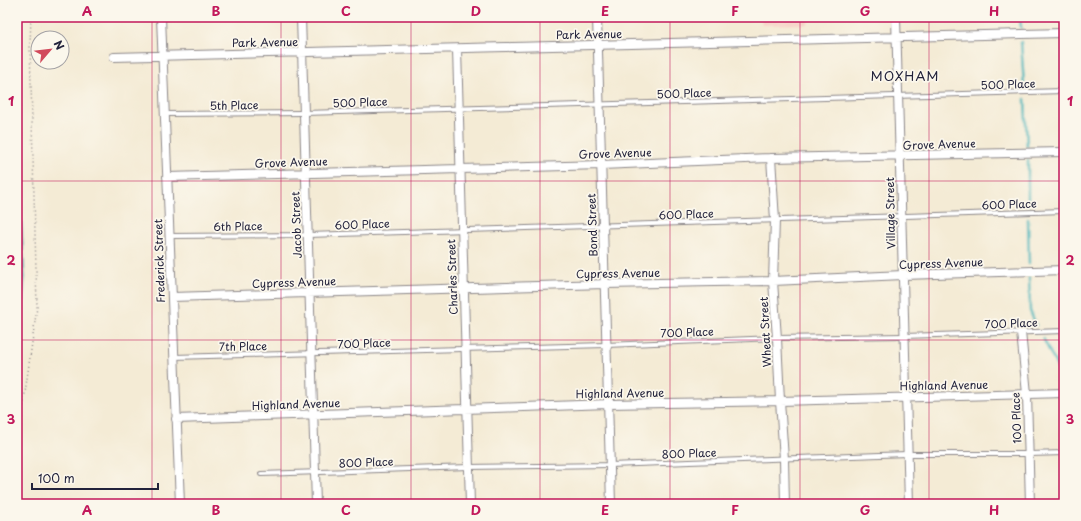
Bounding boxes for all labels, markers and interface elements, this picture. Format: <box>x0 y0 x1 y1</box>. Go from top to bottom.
text: A <box>82 1 92 20</box>
text: B <box>212 1 221 20</box>
text: C <box>341 1 351 20</box>
text: D <box>471 1 481 20</box>
text: E <box>601 1 609 20</box>
text: F <box>731 1 739 20</box>
text: G <box>860 1 870 20</box>
text: H <box>989 1 999 20</box>
street label: Park Avenue <box>556 25 622 43</box>
north arrow <box>30 30 70 70</box>
street label: Park Avenue <box>232 33 298 51</box>
text: N <box>50 37 69 53</box>
district label: MOXHAM <box>870 66 940 85</box>
street label: 500 Place <box>980 75 1036 93</box>
street label: 500 Place <box>656 84 712 102</box>
text: 1 <box>8 91 14 110</box>
text: 1 <box>1067 91 1073 110</box>
street label: 500 Place <box>332 93 388 111</box>
street label: 5th Place <box>209 96 259 114</box>
street label: Grove Avenue <box>902 134 976 154</box>
street label: Grove Avenue <box>578 143 652 163</box>
street label: Grove Avenue <box>254 152 328 172</box>
street label: Village Street <box>881 176 899 249</box>
street label: Jacob Street <box>286 191 306 259</box>
street label: Bond Street <box>582 193 602 257</box>
street label: 600 Place <box>981 195 1037 213</box>
street label: 600 Place <box>658 205 714 223</box>
street label: 600 Place <box>334 215 390 233</box>
street label: 6th Place <box>213 217 263 235</box>
street label: Frederick Street <box>149 218 169 303</box>
street label: Charles Street <box>442 238 462 315</box>
text: 2 <box>6 250 16 269</box>
text: 2 <box>1065 250 1075 269</box>
street label: Cypress Avenue <box>899 253 983 273</box>
street label: Cypress Avenue <box>576 264 660 282</box>
street label: Cypress Avenue <box>252 272 336 292</box>
street label: Wheat Street <box>755 296 775 368</box>
street label: 700 Place <box>984 314 1038 332</box>
street label: 700 Place <box>660 323 714 341</box>
street label: 700 Place <box>337 334 391 352</box>
street label: 7th Place <box>219 337 267 355</box>
street label: Highland Avenue <box>900 376 988 394</box>
street label: Highland Avenue <box>576 384 664 402</box>
street label: 100 Place <box>1007 392 1025 444</box>
street label: Highland Avenue <box>251 394 341 414</box>
text: 3 <box>7 409 16 428</box>
text: 3 <box>1066 409 1075 428</box>
street label: 800 Place <box>661 444 717 462</box>
street label: 800 Place <box>338 453 394 471</box>
scale bar <box>32 465 158 491</box>
text: 100 m <box>38 469 75 487</box>
text: A <box>82 500 92 519</box>
text: B <box>212 500 221 519</box>
text: C <box>341 500 351 519</box>
text: D <box>471 500 481 519</box>
text: E <box>601 500 609 519</box>
text: F <box>731 500 739 519</box>
text: G <box>860 500 870 519</box>
text: H <box>989 500 999 519</box>

